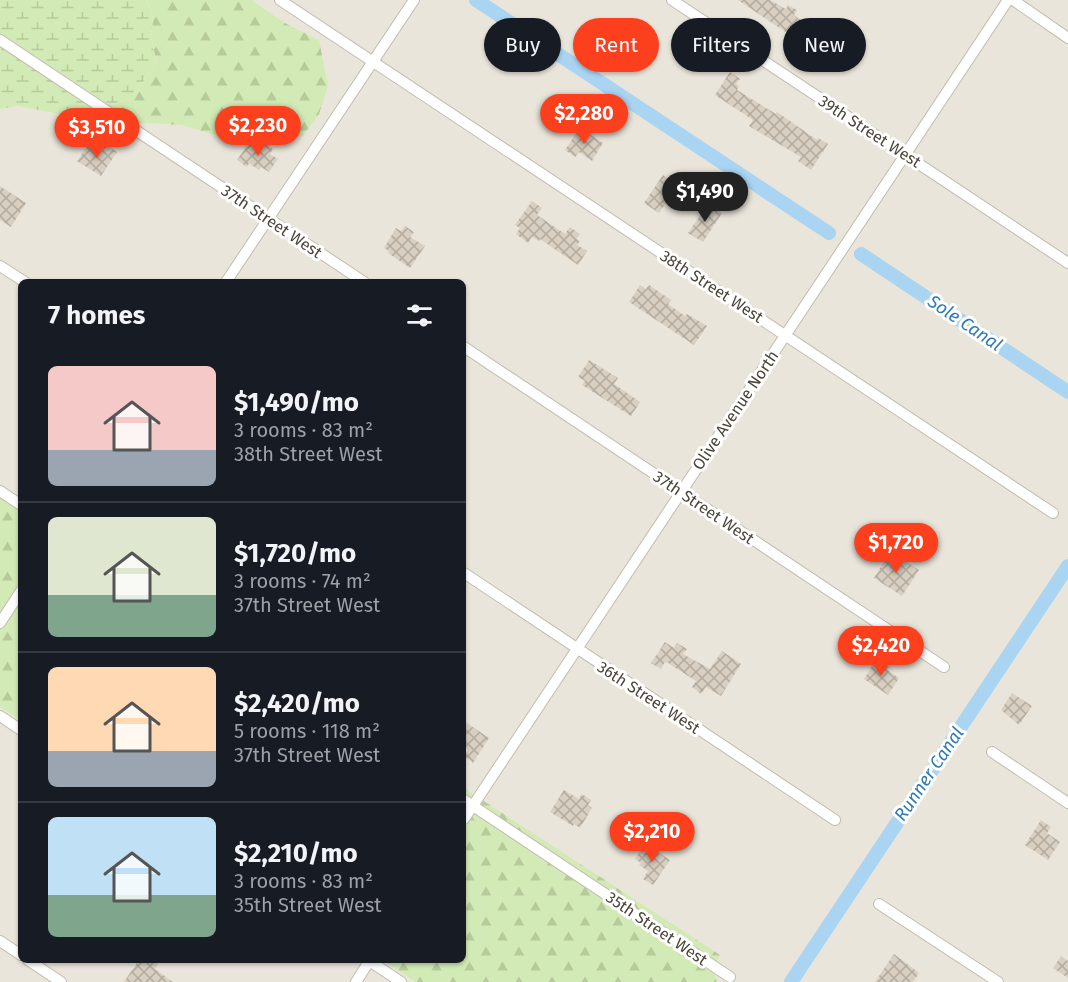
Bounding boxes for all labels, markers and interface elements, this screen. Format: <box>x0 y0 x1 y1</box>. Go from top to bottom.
chip: Buy <box>484 18 561 72</box>
chip: Rent <box>573 18 659 72</box>
chip: Filters <box>671 18 771 72</box>
chip: New <box>783 18 866 72</box>
street label: 39th Street West <box>815 91 925 172</box>
pin: $2,280 <box>535 94 633 145</box>
text: $2,280 <box>554 101 614 125</box>
pin: $2,230 <box>209 106 307 157</box>
pin: $3,510 <box>48 108 146 159</box>
text: $2,230 <box>229 113 287 137</box>
text: $3,510 <box>69 115 125 139</box>
pin: $1,490 <box>656 172 754 223</box>
text: $1,490 <box>676 179 734 203</box>
street label: 37th Street West <box>218 181 326 262</box>
street label: 38th Street West <box>657 246 767 327</box>
water label: Sole Canal <box>923 290 1006 356</box>
icon: filters <box>403 299 436 332</box>
text: 7 homes <box>48 300 145 331</box>
street label: Olive Avenue North <box>688 347 782 474</box>
text: $1,490/mo <box>234 387 359 418</box>
icon: home <box>96 390 168 462</box>
text: 3 rooms · 83 m² <box>234 418 373 442</box>
text: 38th Street West <box>234 442 383 466</box>
street label: 37th Street West <box>650 467 758 548</box>
pin: $1,720 <box>847 523 945 574</box>
text: $1,720 <box>868 530 924 554</box>
text: $1,720/mo <box>234 538 356 569</box>
icon: home <box>96 541 168 613</box>
text: 3 rooms · 74 m² <box>234 569 371 593</box>
text: 37th Street West <box>234 593 380 617</box>
pin: $2,420 <box>832 626 930 677</box>
text: $2,420 <box>852 633 910 657</box>
street label: 36th Street West <box>594 657 704 738</box>
text: $2,420/mo <box>234 688 360 719</box>
icon: home <box>96 691 168 763</box>
text: 5 rooms · 118 m² <box>234 719 380 743</box>
water label: Runner Canal <box>890 723 968 825</box>
text: 37th Street West <box>234 743 380 767</box>
pin: $2,210 <box>603 812 701 863</box>
text: $2,210 <box>624 819 680 843</box>
text: $2,210/mo <box>234 838 358 869</box>
icon: home <box>96 841 168 913</box>
text: 3 rooms · 83 m² <box>234 869 373 893</box>
street label: 35th Street West <box>603 888 711 969</box>
text: 35th Street West <box>234 893 381 917</box>

